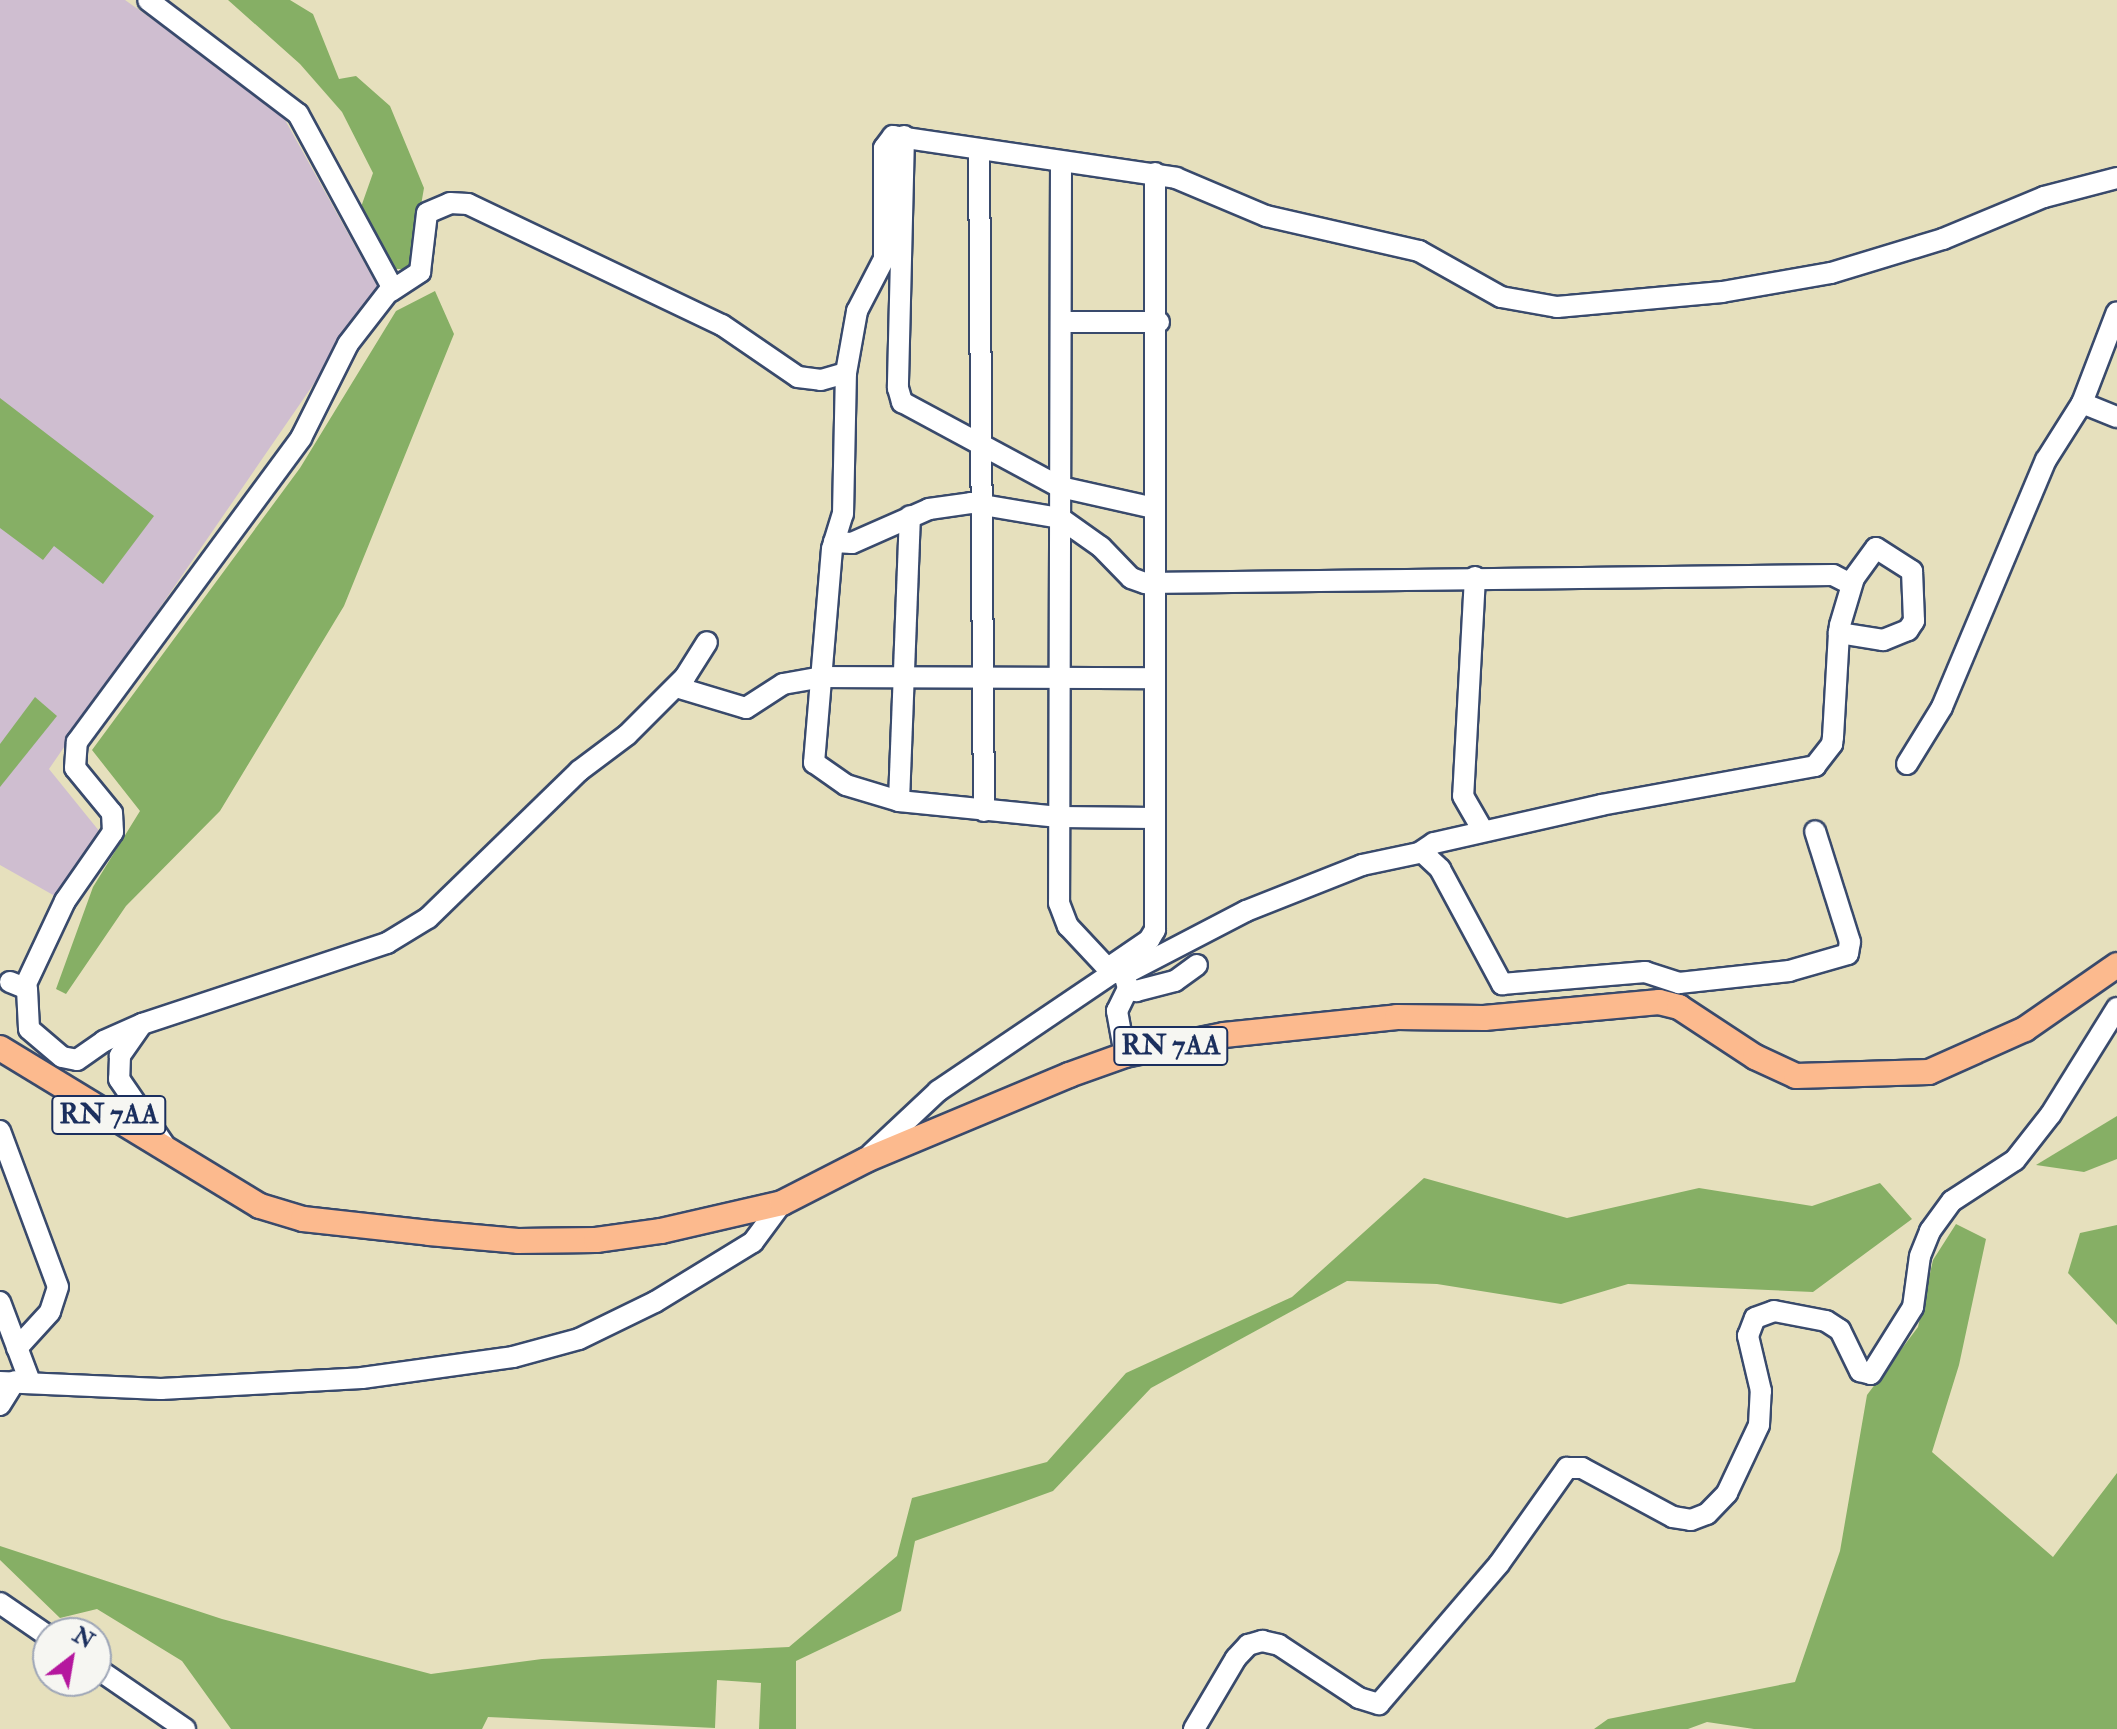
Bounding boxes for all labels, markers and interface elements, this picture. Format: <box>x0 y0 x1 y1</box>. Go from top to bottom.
road number: RN 7AA <box>1113 1022 1229 1070</box>
road number: RN 7AA <box>51 1091 167 1139</box>
north arrow <box>32 1617 112 1697</box>
text: N <box>68 1621 99 1655</box>

